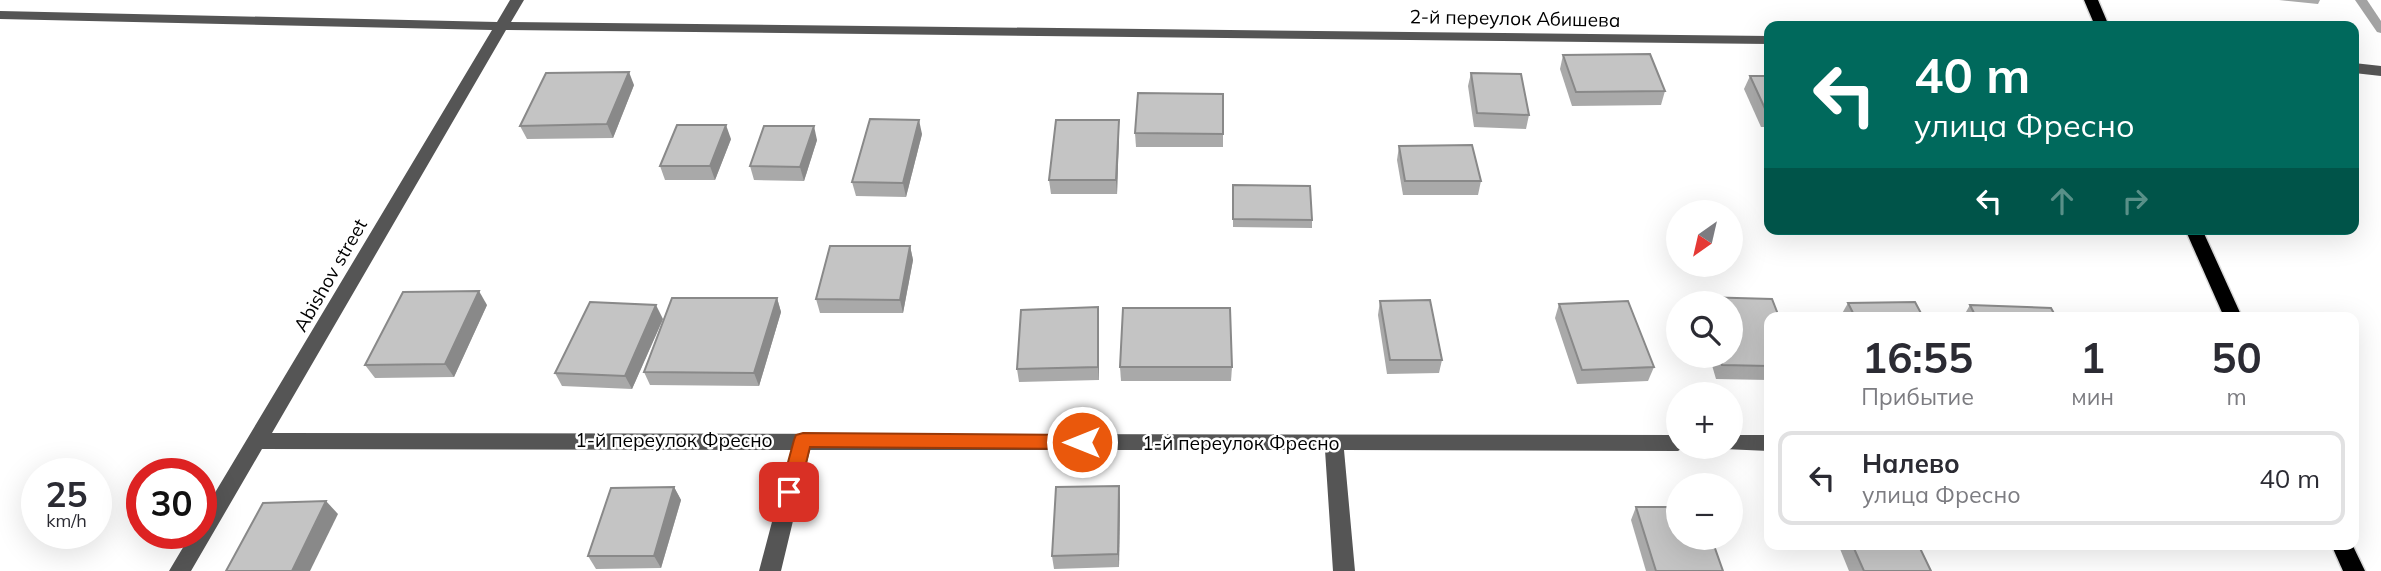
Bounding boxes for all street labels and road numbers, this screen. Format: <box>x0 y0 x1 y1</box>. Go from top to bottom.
street label: 2-й переулок Абишева <box>1409 4 1621 32</box>
street label: Abishov street <box>288 214 372 336</box>
street label: 1-й переулок Фресно <box>575 428 773 452</box>
street label: 1-й переулок Фресно <box>1142 431 1340 455</box>

